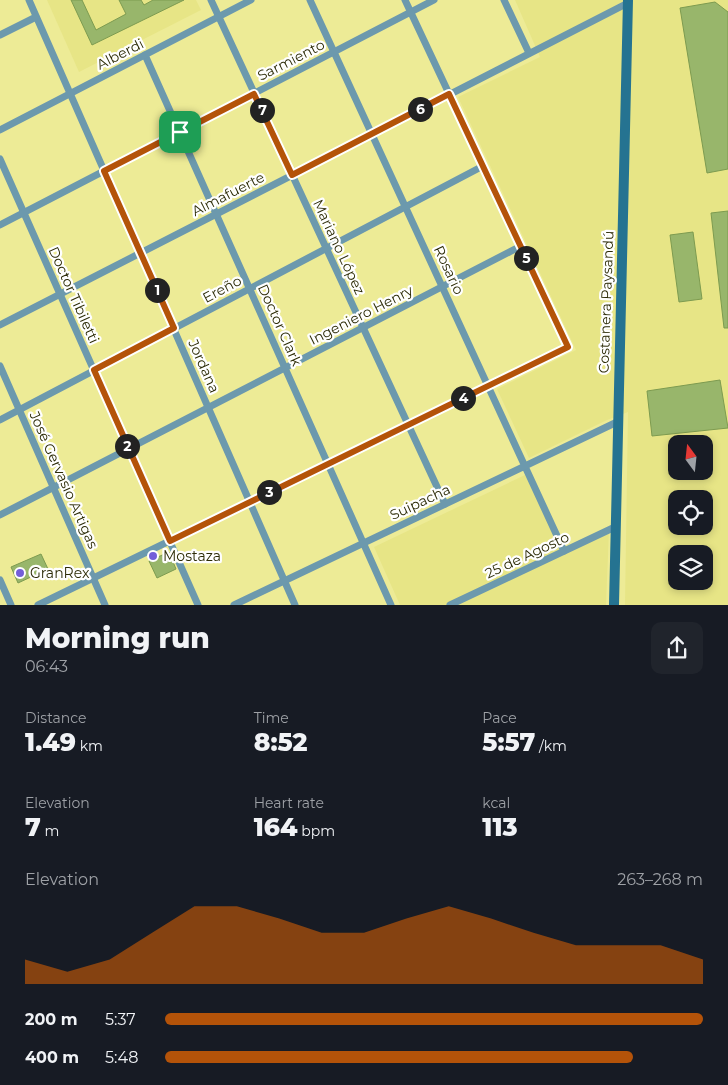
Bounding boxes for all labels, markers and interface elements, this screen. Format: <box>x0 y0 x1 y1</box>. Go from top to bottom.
street label: Alberdi <box>93 35 147 73</box>
street label: Sarmiento <box>254 35 328 85</box>
pin: 6 <box>408 96 432 122</box>
pin: 7 <box>250 98 274 122</box>
text: 6 <box>416 100 425 118</box>
text: 7 <box>258 101 267 119</box>
pin <box>159 111 201 153</box>
icon: arrive <box>166 118 194 146</box>
street label: Almafuerte <box>189 168 267 220</box>
street label: Mariano López <box>309 197 369 297</box>
street label: Costanera Paysandú <box>595 230 617 374</box>
street label: Rosario <box>430 243 468 298</box>
street label: Doctor Tibiletti <box>45 244 103 346</box>
pin: 5 <box>514 246 538 270</box>
text: 5 <box>522 249 531 267</box>
street label: Ereño <box>199 271 245 307</box>
pin: 1 <box>144 278 170 302</box>
text: 1 <box>155 281 160 299</box>
street label: Doctor Clark <box>254 281 306 369</box>
street label: Ingeniero Henry <box>306 281 416 349</box>
street label: Jordana <box>184 336 224 396</box>
pin: 4 <box>450 386 476 410</box>
text: 4 <box>459 389 468 407</box>
street label: José Gervasio Artigas <box>25 408 102 552</box>
pin: 2 <box>114 434 140 458</box>
north arrow <box>668 435 712 480</box>
map controls <box>668 435 713 590</box>
text: 2 <box>123 437 132 455</box>
pin: 3 <box>256 480 282 504</box>
street label: Suipacha <box>387 480 453 524</box>
text: 3 <box>265 483 274 501</box>
button: locate <box>668 490 713 535</box>
street label: 25 de Agosto <box>482 528 572 582</box>
button: layers <box>668 545 713 590</box>
place label: Mostaza <box>163 547 221 565</box>
marker: Mostaza <box>147 550 159 562</box>
place label: GranRex <box>30 564 90 582</box>
marker: GranRex <box>14 567 26 579</box>
text: Morning run <box>25 621 210 655</box>
button: share <box>651 622 703 674</box>
text: 06:43 <box>25 657 68 676</box>
text: Distance <box>25 709 87 727</box>
text: Time <box>254 709 289 727</box>
text: Pace <box>482 709 517 727</box>
text: 1.49 <box>25 727 76 757</box>
text: 8:52 <box>254 727 307 757</box>
text: 5:57 <box>482 727 535 757</box>
text: km <box>76 737 103 755</box>
text: /km <box>535 737 567 755</box>
text: Elevation <box>25 794 90 812</box>
text: Heart rate <box>254 794 324 812</box>
text: kcal <box>482 794 510 812</box>
text: 7 <box>25 812 41 842</box>
text: 164 <box>254 812 298 842</box>
text: 113 <box>482 812 518 842</box>
text: m <box>41 822 59 840</box>
text: bpm <box>298 822 335 840</box>
text: Elevation <box>25 870 99 889</box>
text: 263–268 m <box>617 870 703 889</box>
text: 200 m <box>25 1010 77 1029</box>
text: 5:37 <box>105 1010 136 1029</box>
text: 400 m <box>25 1048 79 1067</box>
text: 5:48 <box>105 1048 138 1067</box>

